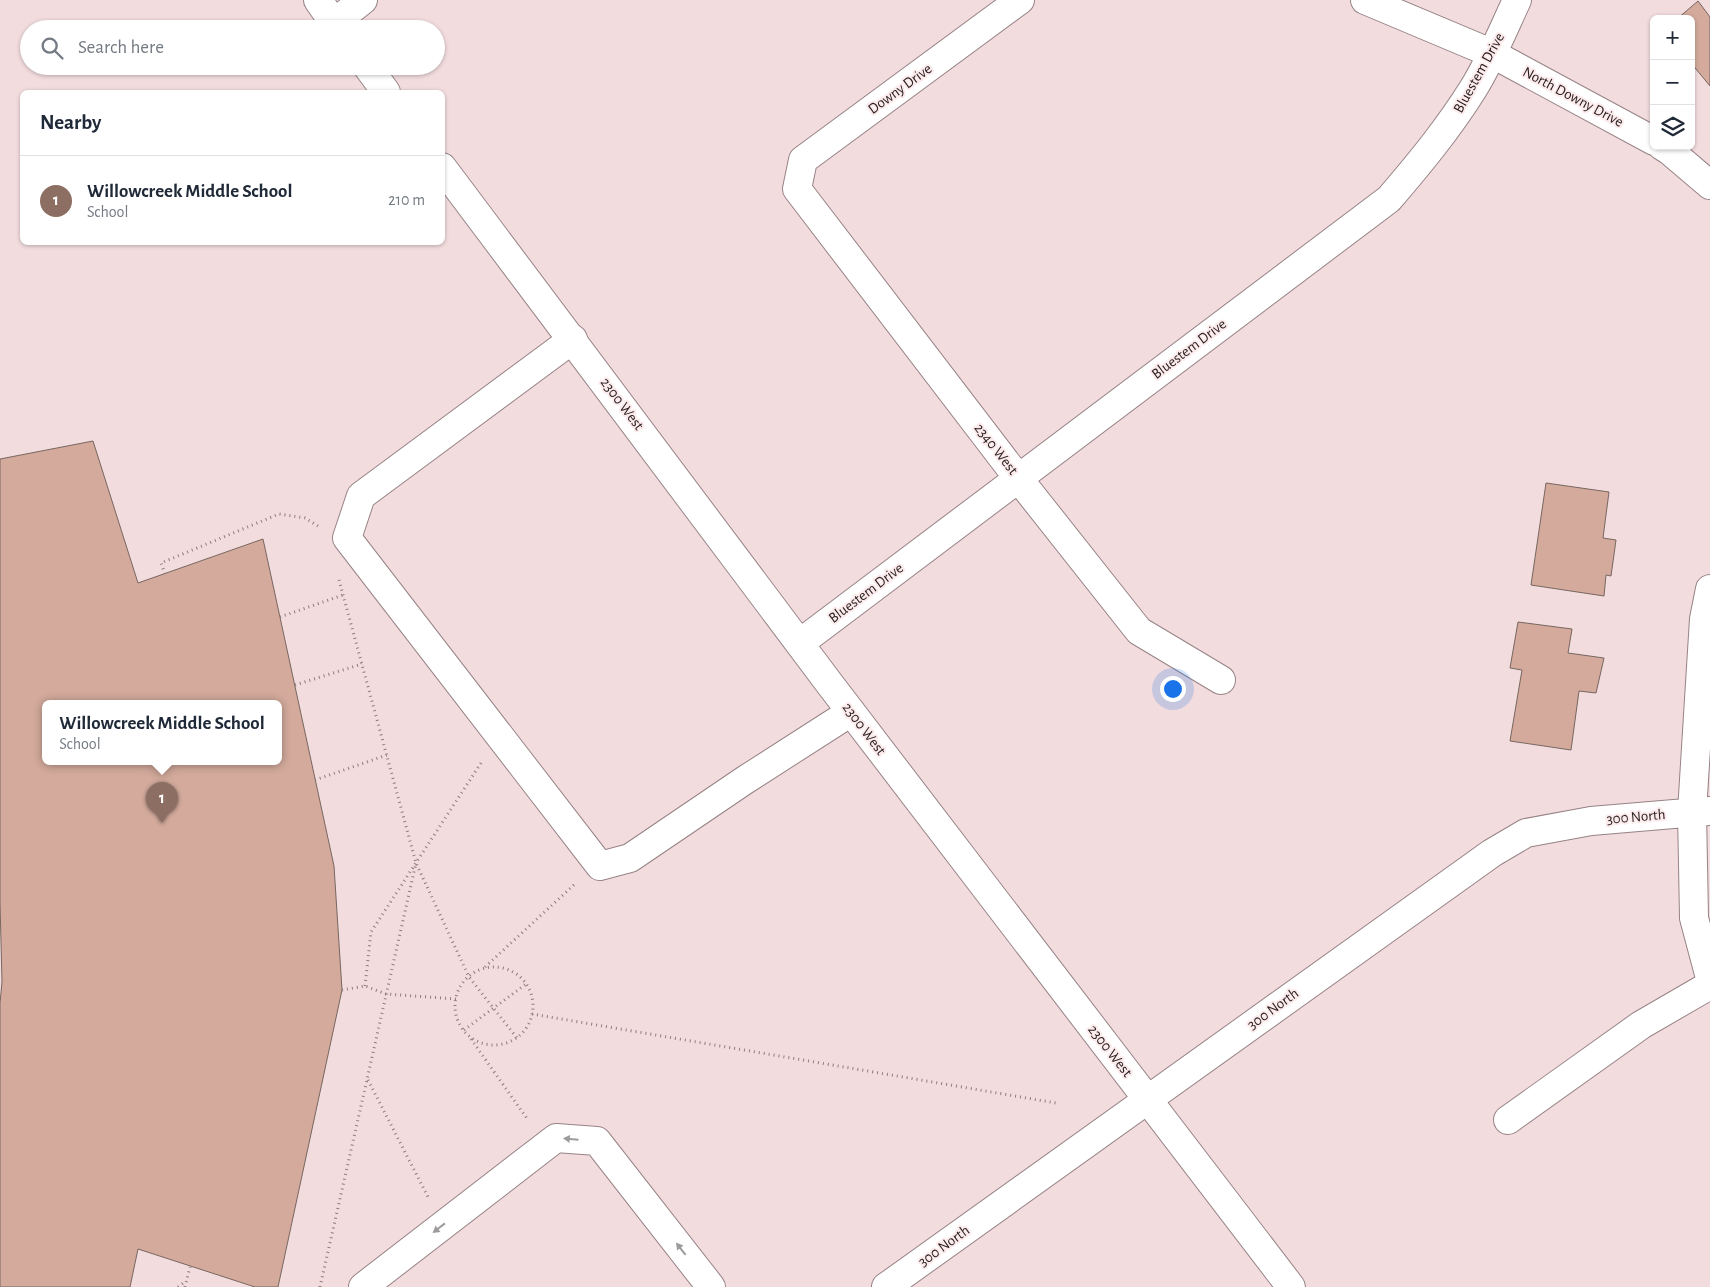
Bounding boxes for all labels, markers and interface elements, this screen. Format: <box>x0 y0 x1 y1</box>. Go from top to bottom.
map controls <box>1650 15 1695 150</box>
button: + <box>1650 15 1695 60</box>
search box <box>20 20 445 75</box>
street label: Bluestem Drive <box>1451 30 1507 116</box>
icon: search <box>38 34 66 62</box>
text: Search here <box>78 38 164 57</box>
button: − <box>1650 60 1695 105</box>
street label: Downy Drive <box>865 61 935 117</box>
street label: North Downy Drive <box>1520 64 1626 130</box>
button: layers <box>1650 105 1695 150</box>
text: Nearby <box>40 112 101 133</box>
text: Willowcreek Middle School <box>87 182 293 201</box>
text: 1 <box>53 192 59 208</box>
text: 210 m <box>388 192 425 208</box>
text: School <box>87 204 128 220</box>
street label: Bluestem Drive <box>1149 316 1229 382</box>
street label: 2300 West <box>598 375 647 433</box>
street label: 2340 West <box>971 421 1021 478</box>
street label: Bluestem Drive <box>826 560 906 626</box>
your location <box>1160 676 1186 702</box>
popup <box>42 700 282 765</box>
street label: 2300 West <box>840 700 889 758</box>
text: Willowcreek Middle School <box>59 714 265 733</box>
text: School <box>59 736 101 752</box>
pin: 1 <box>146 782 178 823</box>
street label: 300 North <box>1606 807 1666 827</box>
street label: 300 North <box>1245 986 1301 1032</box>
street label: 2300 West <box>1085 1022 1135 1080</box>
one-way arrow <box>563 1135 579 1143</box>
one-way arrow <box>432 1223 446 1233</box>
street label: 300 North <box>916 1223 972 1269</box>
one-way arrow <box>676 1243 687 1256</box>

